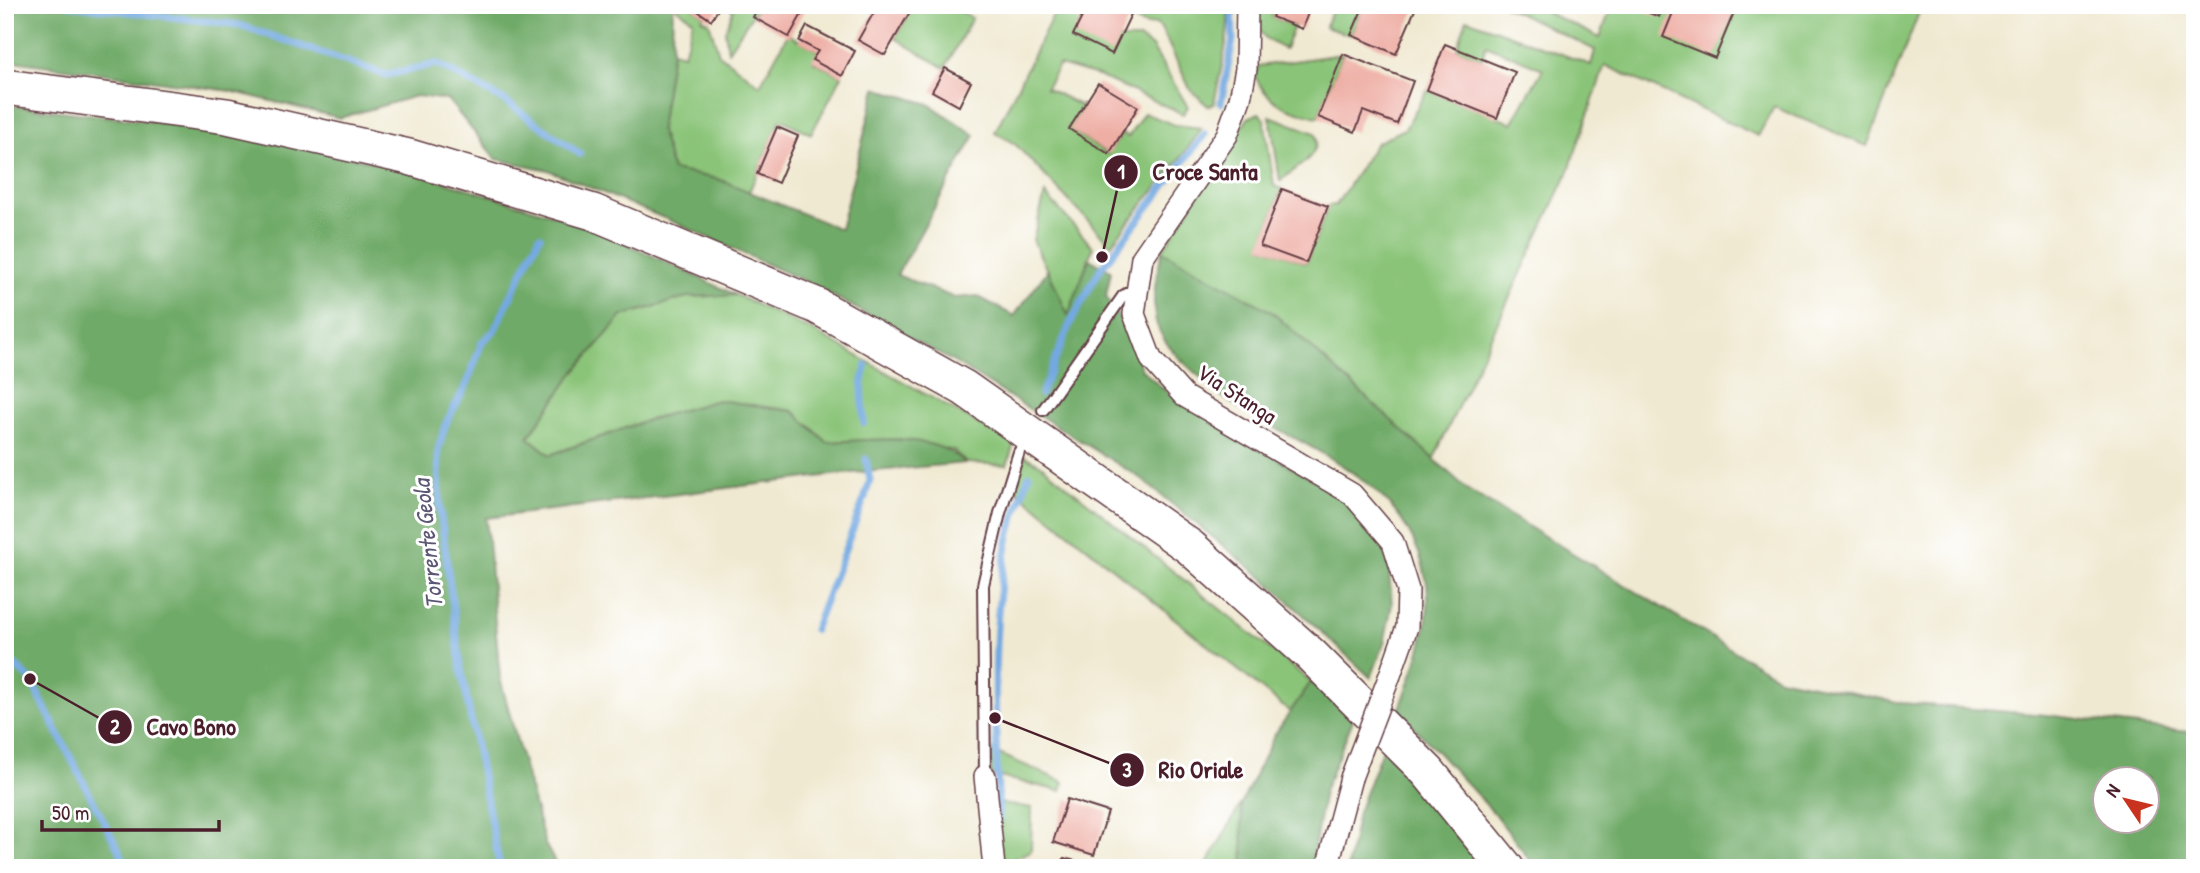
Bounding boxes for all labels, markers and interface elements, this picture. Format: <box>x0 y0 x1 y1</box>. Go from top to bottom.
callout: Croce Santa <box>1103 149 1272 194</box>
text: Croce Santa <box>1152 155 1258 187</box>
text: 1 <box>1117 157 1125 186</box>
street label: Via Stanga <box>1191 356 1283 431</box>
water label: Torrente Geola <box>404 475 450 610</box>
callout: Cavo Bono <box>98 705 250 750</box>
text: Cavo Bono <box>146 710 236 742</box>
text: 2 <box>110 712 120 741</box>
callout: Rio Oriale <box>1110 747 1258 792</box>
text: Rio Oriale <box>1159 753 1244 785</box>
text: 3 <box>1122 755 1132 784</box>
north arrow <box>2092 764 2162 834</box>
text: N <box>2099 779 2126 802</box>
scale bar <box>42 789 219 833</box>
text: 50 m <box>52 798 89 827</box>

